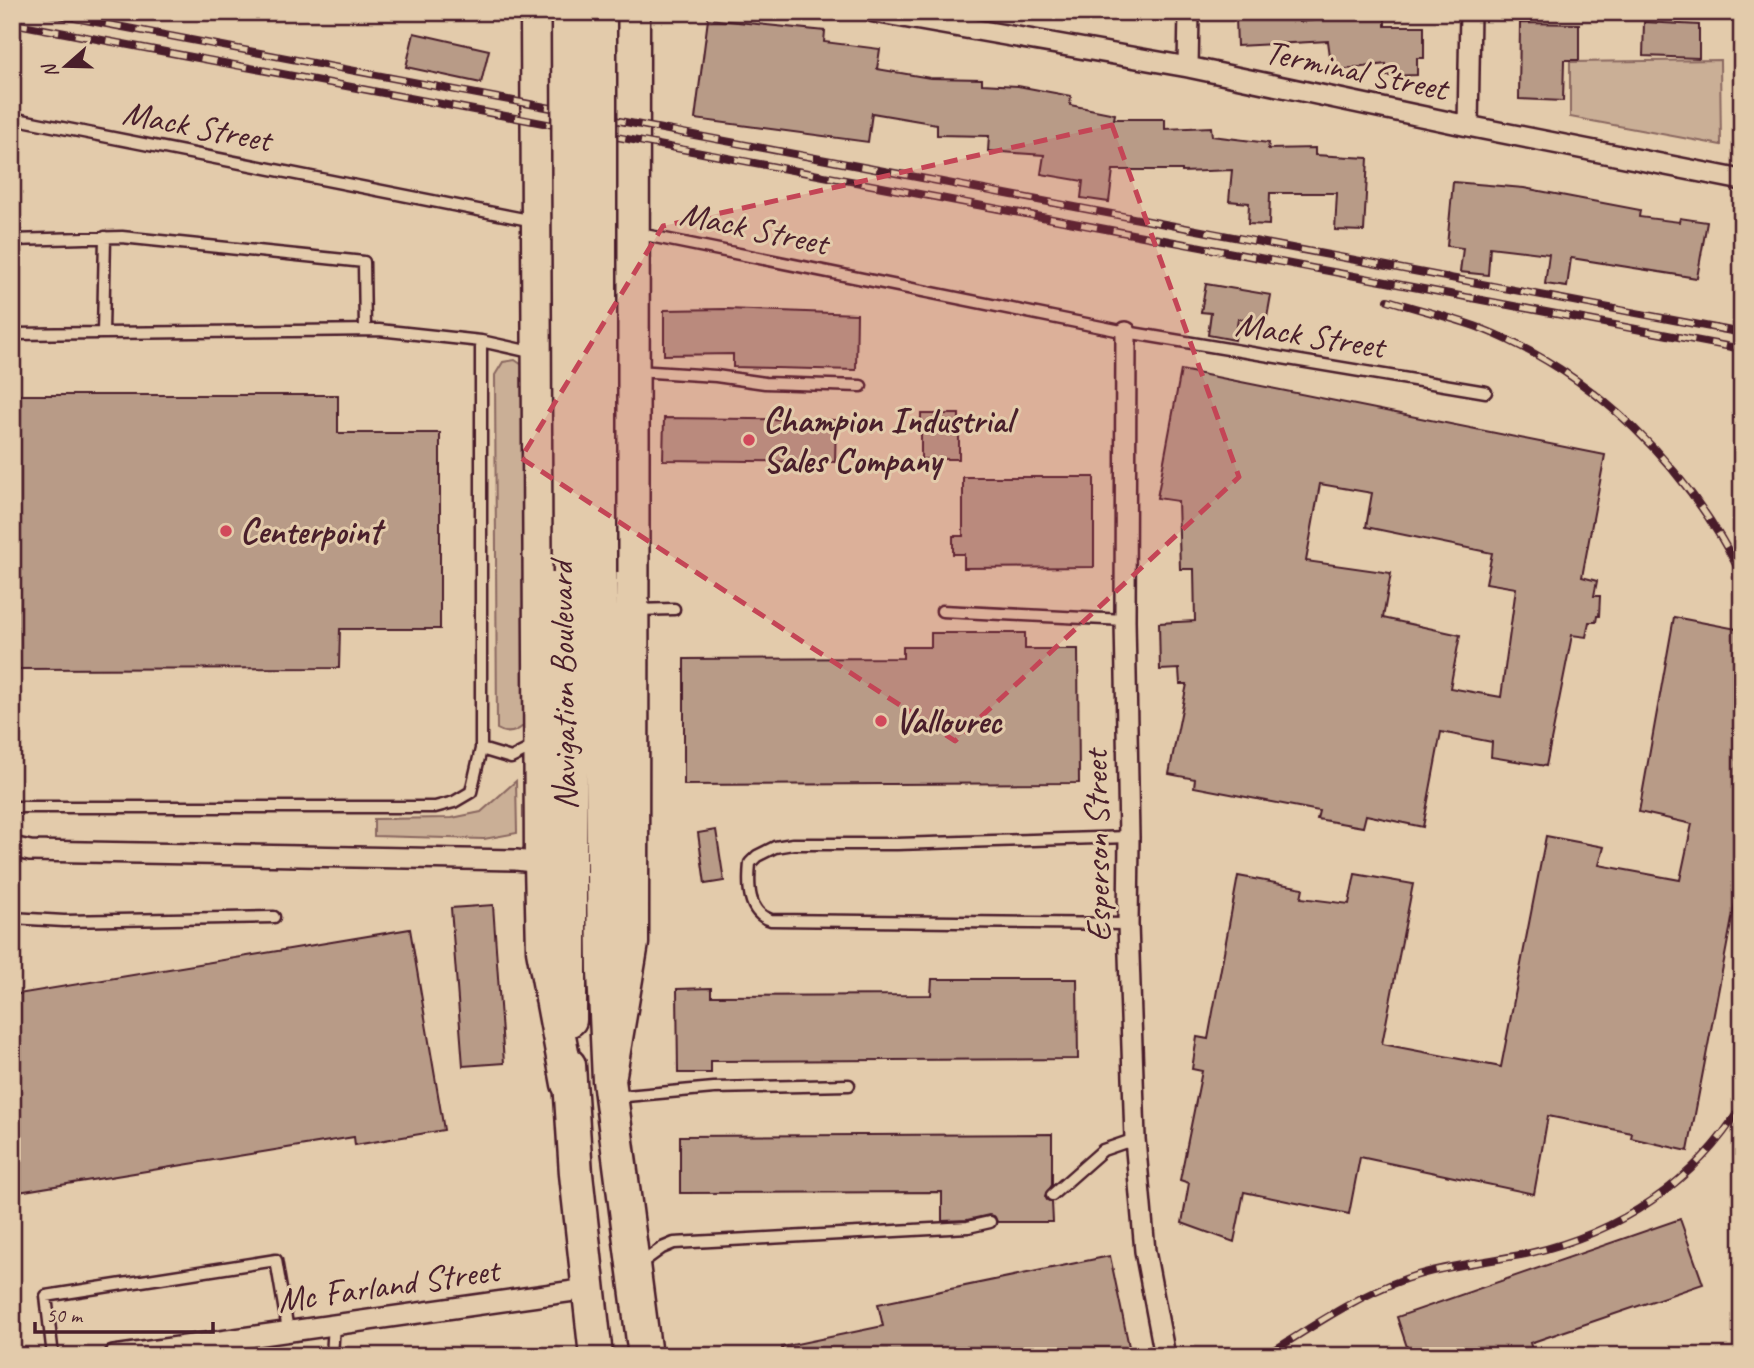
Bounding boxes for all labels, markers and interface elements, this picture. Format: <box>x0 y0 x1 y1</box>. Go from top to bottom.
street label: Terminal Street <box>1261 29 1454 112</box>
north arrow <box>32 32 102 102</box>
text: N <box>37 59 64 81</box>
street label: Mack Street <box>119 90 278 163</box>
street label: Mack Street <box>676 190 835 266</box>
street label: Mack Street <box>1233 301 1391 369</box>
place label: Champion Industrial Sales Company <box>763 398 1019 483</box>
marker: Champion Industrial Sales Company <box>741 432 757 448</box>
place label: Centerpoint <box>240 509 386 554</box>
marker: Centerpoint <box>218 523 234 539</box>
street label: Navigation Boulevard <box>538 556 588 811</box>
place label: Vallourec <box>895 699 1003 744</box>
marker: Vallourec <box>873 713 889 729</box>
street label: Esperson Street <box>1073 746 1121 942</box>
street label: Mc Farland Street <box>274 1247 505 1323</box>
scale bar <box>35 1291 214 1335</box>
text: 50 m <box>46 1302 84 1328</box>

